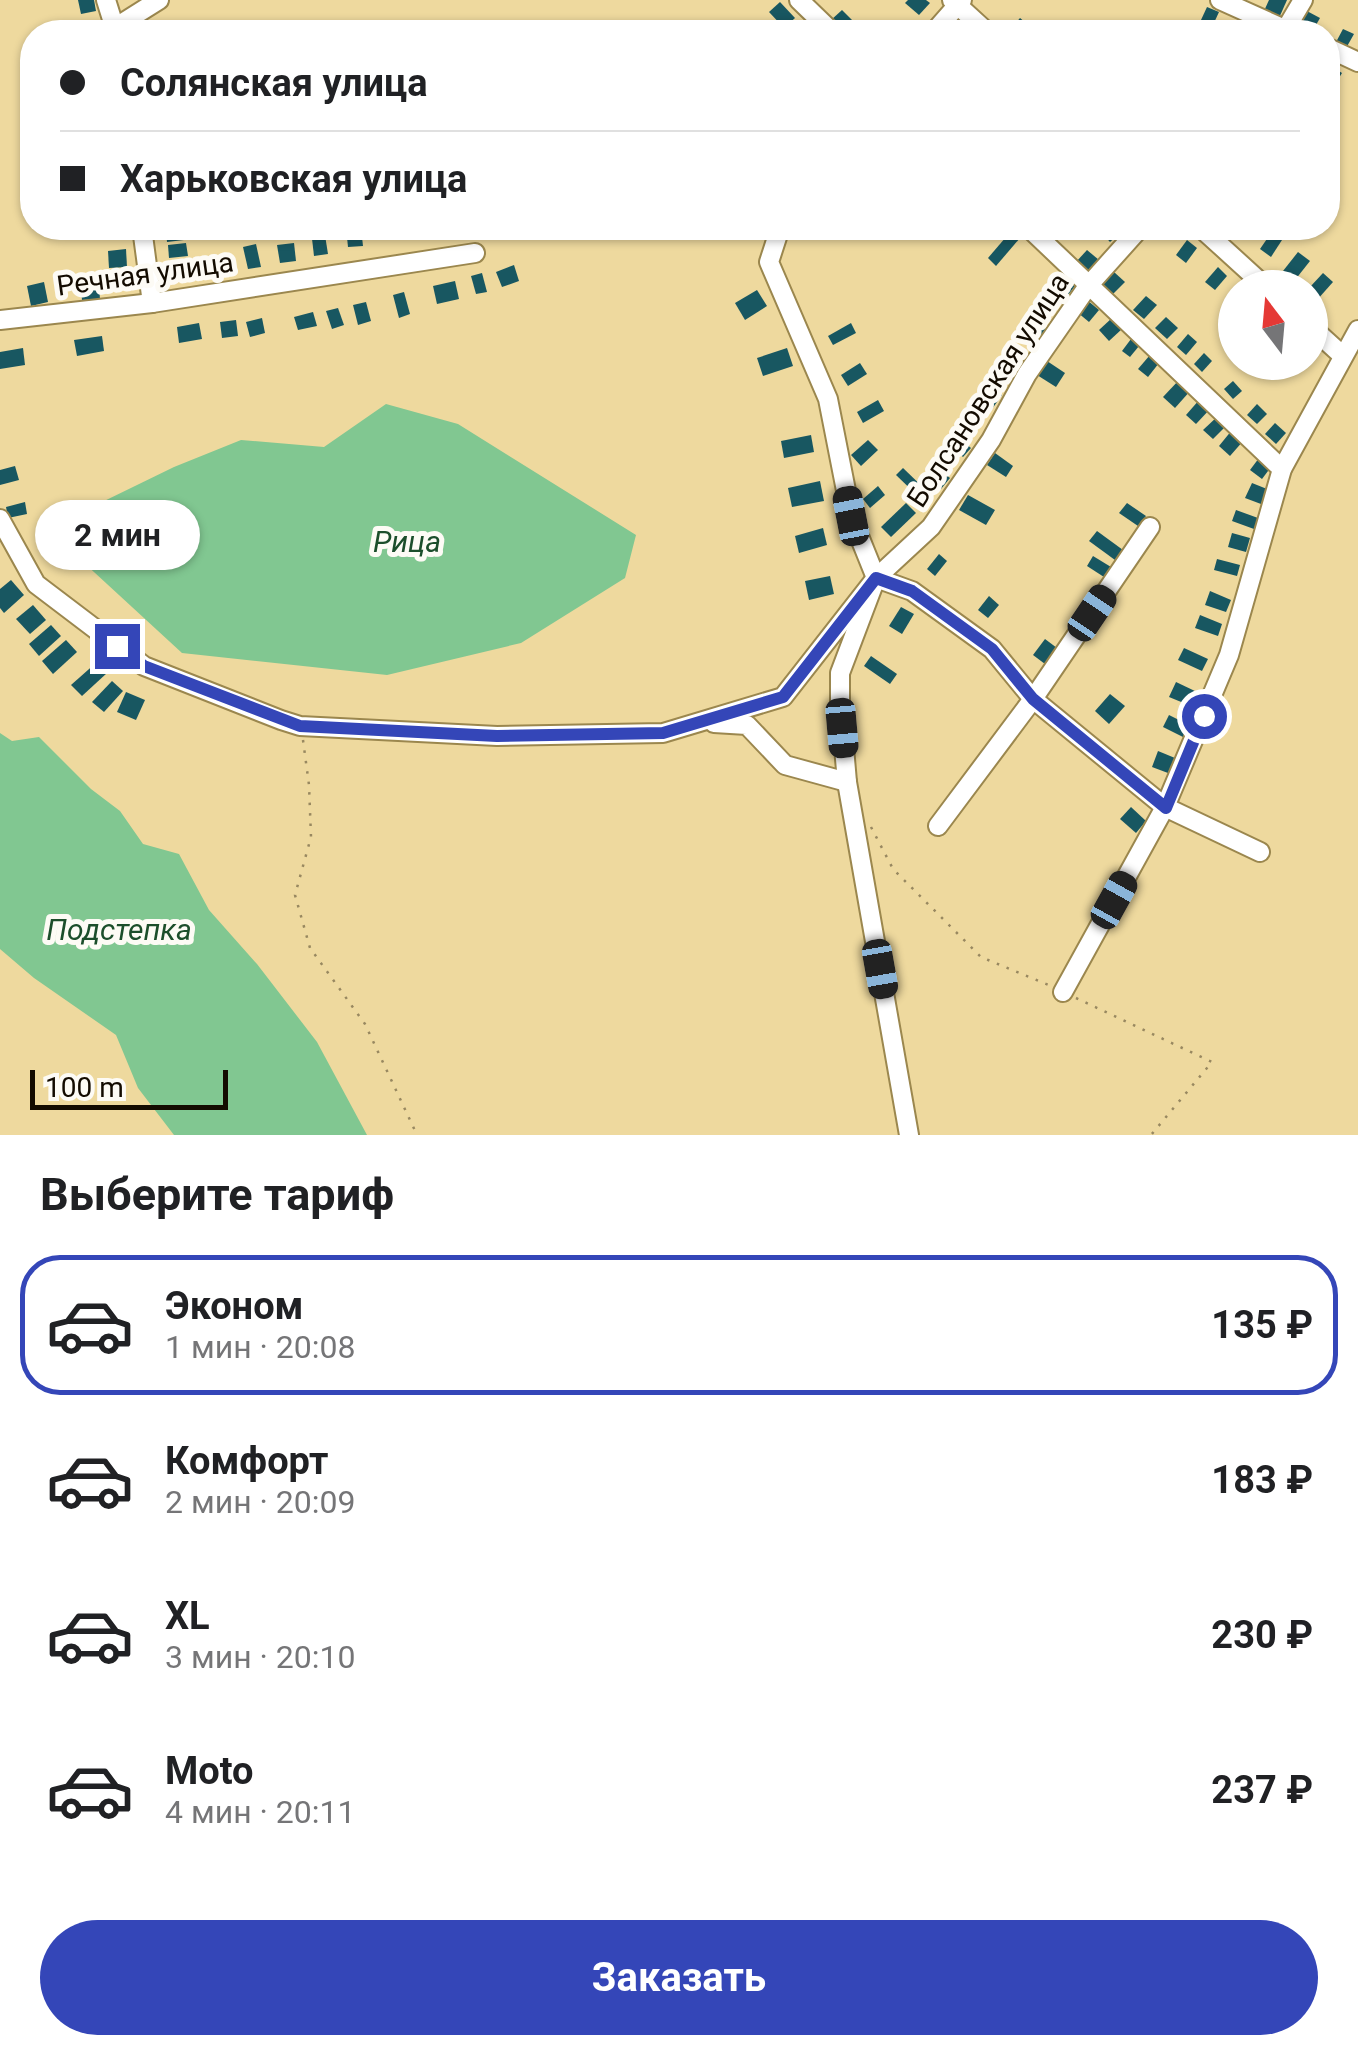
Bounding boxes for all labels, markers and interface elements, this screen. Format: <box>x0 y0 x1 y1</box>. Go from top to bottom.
text: Солянская улица <box>120 61 427 105</box>
text: Харьковская улица <box>120 157 467 201</box>
street label: Речная улица <box>55 245 235 303</box>
street label: Болсановская улица <box>900 267 1076 513</box>
north arrow <box>1218 270 1328 380</box>
map controls <box>1218 270 1328 380</box>
car <box>831 484 871 548</box>
callout: 2 мин <box>34 501 200 571</box>
text: 2 мин <box>74 516 161 554</box>
water label: Рица <box>373 524 441 559</box>
car <box>1063 580 1121 646</box>
route end <box>95 624 140 669</box>
route start <box>1182 694 1227 739</box>
car <box>824 697 860 759</box>
car <box>1086 866 1142 934</box>
water label: Подстепка <box>46 912 192 947</box>
car <box>860 937 900 1001</box>
scale bar <box>30 1065 228 1110</box>
text: 100 m <box>45 1071 124 1104</box>
text: Выберите тариф <box>40 1168 394 1221</box>
icon: car <box>45 1280 135 1370</box>
text: Эконом <box>165 1284 303 1328</box>
text: 135 ₽ <box>1211 1303 1313 1347</box>
text: 1 мин · 20:08 <box>165 1328 356 1366</box>
icon: car <box>45 1435 135 1525</box>
text: Комфорт <box>165 1439 328 1483</box>
text: 183 ₽ <box>1211 1458 1313 1502</box>
text: 2 мин · 20:09 <box>165 1483 356 1521</box>
icon: car <box>45 1590 135 1680</box>
text: XL <box>165 1594 210 1638</box>
text: 230 ₽ <box>1211 1613 1313 1657</box>
text: 3 мин · 20:10 <box>165 1638 356 1676</box>
icon: car <box>45 1745 135 1835</box>
text: Moto <box>165 1749 254 1793</box>
text: 237 ₽ <box>1211 1768 1313 1812</box>
text: 4 мин · 20:11 <box>165 1793 356 1831</box>
button: Заказать <box>40 1920 1318 2035</box>

